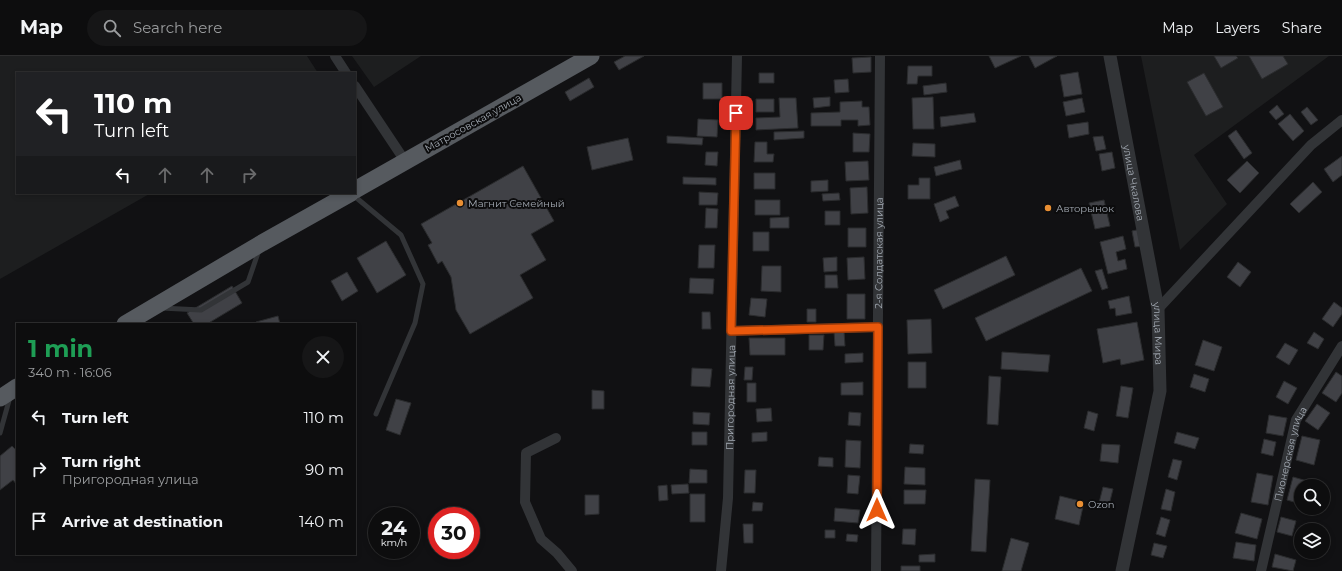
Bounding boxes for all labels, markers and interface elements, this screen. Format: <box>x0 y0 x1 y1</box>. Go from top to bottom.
search box <box>87 10 367 46</box>
text: Map <box>20 16 63 39</box>
icon: search <box>101 17 123 39</box>
text: Search here <box>133 18 222 37</box>
text: Map <box>1162 19 1193 37</box>
text: Layers <box>1215 19 1260 37</box>
text: Share <box>1282 19 1322 37</box>
text: 110 m <box>94 86 172 120</box>
icon: left <box>28 88 80 140</box>
street label: Матросовская улица <box>422 91 524 155</box>
pin <box>719 96 753 130</box>
icon: arrive <box>725 102 747 124</box>
text: Turn left <box>94 120 169 142</box>
street label: улица Чкалова <box>1120 143 1148 222</box>
icon: left <box>112 164 134 186</box>
icon: ahead <box>154 164 176 186</box>
icon: ahead <box>196 164 218 186</box>
icon: right <box>238 164 260 186</box>
place label: Магнит Семейный <box>468 197 565 210</box>
street label: 2-я Солдатская улица <box>872 197 885 309</box>
marker: Магнит Семейный <box>455 198 465 208</box>
place label: Авторынок <box>1056 202 1114 215</box>
marker: Авторынок <box>1043 203 1053 213</box>
street label: улица Мира <box>1150 300 1166 365</box>
text: 1 min <box>28 334 93 363</box>
button: close <box>302 336 344 378</box>
street label: Пригородная улица <box>722 345 738 450</box>
text: 340 m · 16:06 <box>28 364 112 380</box>
street label: Пионерская улица <box>1271 404 1310 503</box>
icon: left <box>28 406 50 428</box>
text: Turn left <box>62 408 129 427</box>
text: 110 m <box>303 408 344 427</box>
text: Turn right <box>62 452 141 471</box>
icon: right <box>28 458 50 480</box>
text: 90 m <box>305 460 344 479</box>
text: Пригородная улица <box>62 471 199 487</box>
map controls <box>1294 479 1330 559</box>
button: search <box>1294 479 1330 515</box>
position arrow <box>856 489 898 531</box>
place label: Ozon <box>1088 498 1114 511</box>
marker: Ozon <box>1075 499 1085 509</box>
speed limit sign: 30 <box>428 507 480 559</box>
icon: arrive <box>28 510 50 532</box>
text: Arrive at destination <box>62 512 223 531</box>
text: 140 m <box>299 512 344 531</box>
text: 24 <box>381 516 407 540</box>
button: layers <box>1294 523 1330 559</box>
text: km/h <box>381 536 407 549</box>

